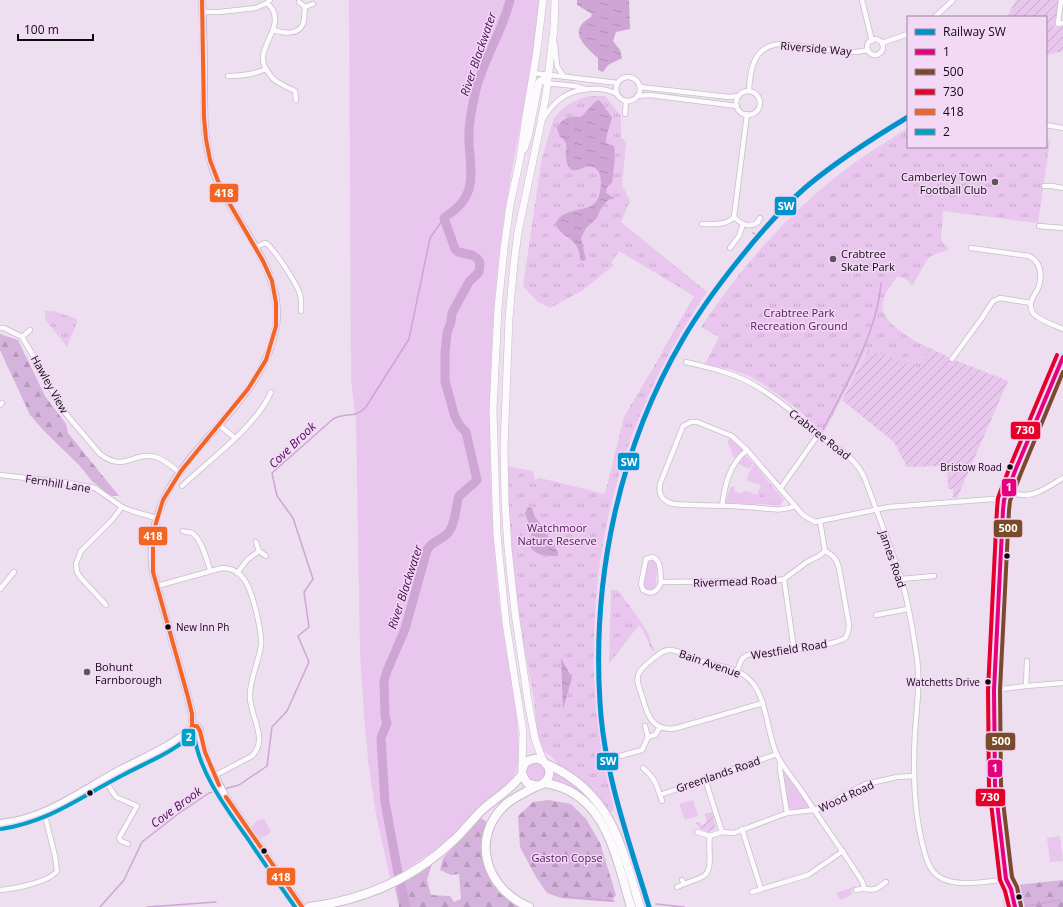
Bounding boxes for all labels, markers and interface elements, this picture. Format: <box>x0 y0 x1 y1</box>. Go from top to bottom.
water label: River Blackwater <box>456 9 501 98</box>
scale bar <box>18 16 93 42</box>
legend <box>907 16 1047 148</box>
text: 100 m <box>24 21 59 38</box>
text: Railway SW <box>943 23 1006 40</box>
street label: Riverside Way <box>780 37 853 59</box>
text: 1 <box>943 43 950 60</box>
text: 500 <box>943 63 964 80</box>
text: 730 <box>943 83 964 100</box>
text: 418 <box>943 103 964 120</box>
text: 2 <box>943 123 950 140</box>
place label: Camberley Town Football Club <box>901 169 987 197</box>
marker: Camberley Town Football Club <box>990 177 1000 187</box>
line badge: 418 <box>209 183 239 203</box>
text: 418 <box>215 185 233 200</box>
line badge: SW <box>774 196 797 216</box>
text: SW <box>778 198 795 213</box>
place label: Crabtree Skate Park <box>841 246 895 274</box>
marker: Crabtree Skate Park <box>828 254 838 264</box>
park label: Crabtree Park Recreation Ground <box>750 305 848 333</box>
street label: Hawley View <box>28 352 72 416</box>
street label: Crabtree Road <box>786 405 854 463</box>
water label: Cove Brook <box>265 417 320 472</box>
line badge: 730 <box>1010 421 1041 440</box>
text: 730 <box>1016 422 1034 437</box>
line badge: SW <box>617 452 640 471</box>
text: SW <box>621 454 638 469</box>
place label: Bristow Road <box>940 460 1002 474</box>
marker: Bristow Road <box>1005 462 1015 472</box>
street label: Fernhill Lane <box>24 470 92 496</box>
line badge: 1 <box>1001 478 1017 497</box>
text: 1 <box>1006 479 1012 494</box>
line badge: 500 <box>993 519 1023 538</box>
park label: Watchmoor Nature Reserve <box>517 520 597 548</box>
text: 500 <box>999 520 1017 535</box>
line badge: 418 <box>138 526 168 546</box>
street label: James Road <box>876 527 910 590</box>
text: 418 <box>144 528 162 543</box>
water label: River Blackwater <box>383 542 427 631</box>
unlabelled marker <box>1002 551 1012 561</box>
street label: Rivermead Road <box>693 572 777 590</box>
place label: New Inn Ph <box>176 620 229 634</box>
marker: New Inn Ph <box>163 622 173 632</box>
street label: Westfield Road <box>750 636 828 662</box>
street label: Bain Avenue <box>677 646 743 680</box>
place label: Bohunt Farnborough <box>95 659 162 687</box>
marker: Bohunt Farnborough <box>82 667 92 677</box>
place label: Watchetts Drive <box>906 675 980 689</box>
marker: Watchetts Drive <box>983 677 993 687</box>
line badge: 2 <box>181 728 196 747</box>
text: 2 <box>186 729 192 744</box>
line badge: 500 <box>985 732 1016 751</box>
text: 500 <box>992 733 1010 748</box>
line badge: SW <box>596 752 619 771</box>
text: SW <box>600 753 617 768</box>
street label: Greenlands Road <box>674 753 762 795</box>
line badge: 1 <box>987 759 1003 778</box>
text: 1 <box>992 760 998 775</box>
street label: Wood Road <box>816 777 876 815</box>
water label: Cove Brook <box>147 782 206 831</box>
unlabelled marker <box>85 788 95 798</box>
line badge: 730 <box>975 788 1006 807</box>
text: 730 <box>981 789 999 804</box>
unlabelled marker <box>259 846 269 856</box>
park label: Gaston Copse <box>531 850 603 865</box>
line badge: 418 <box>266 867 296 886</box>
text: 418 <box>272 869 290 884</box>
unlabelled marker <box>1014 892 1024 902</box>

